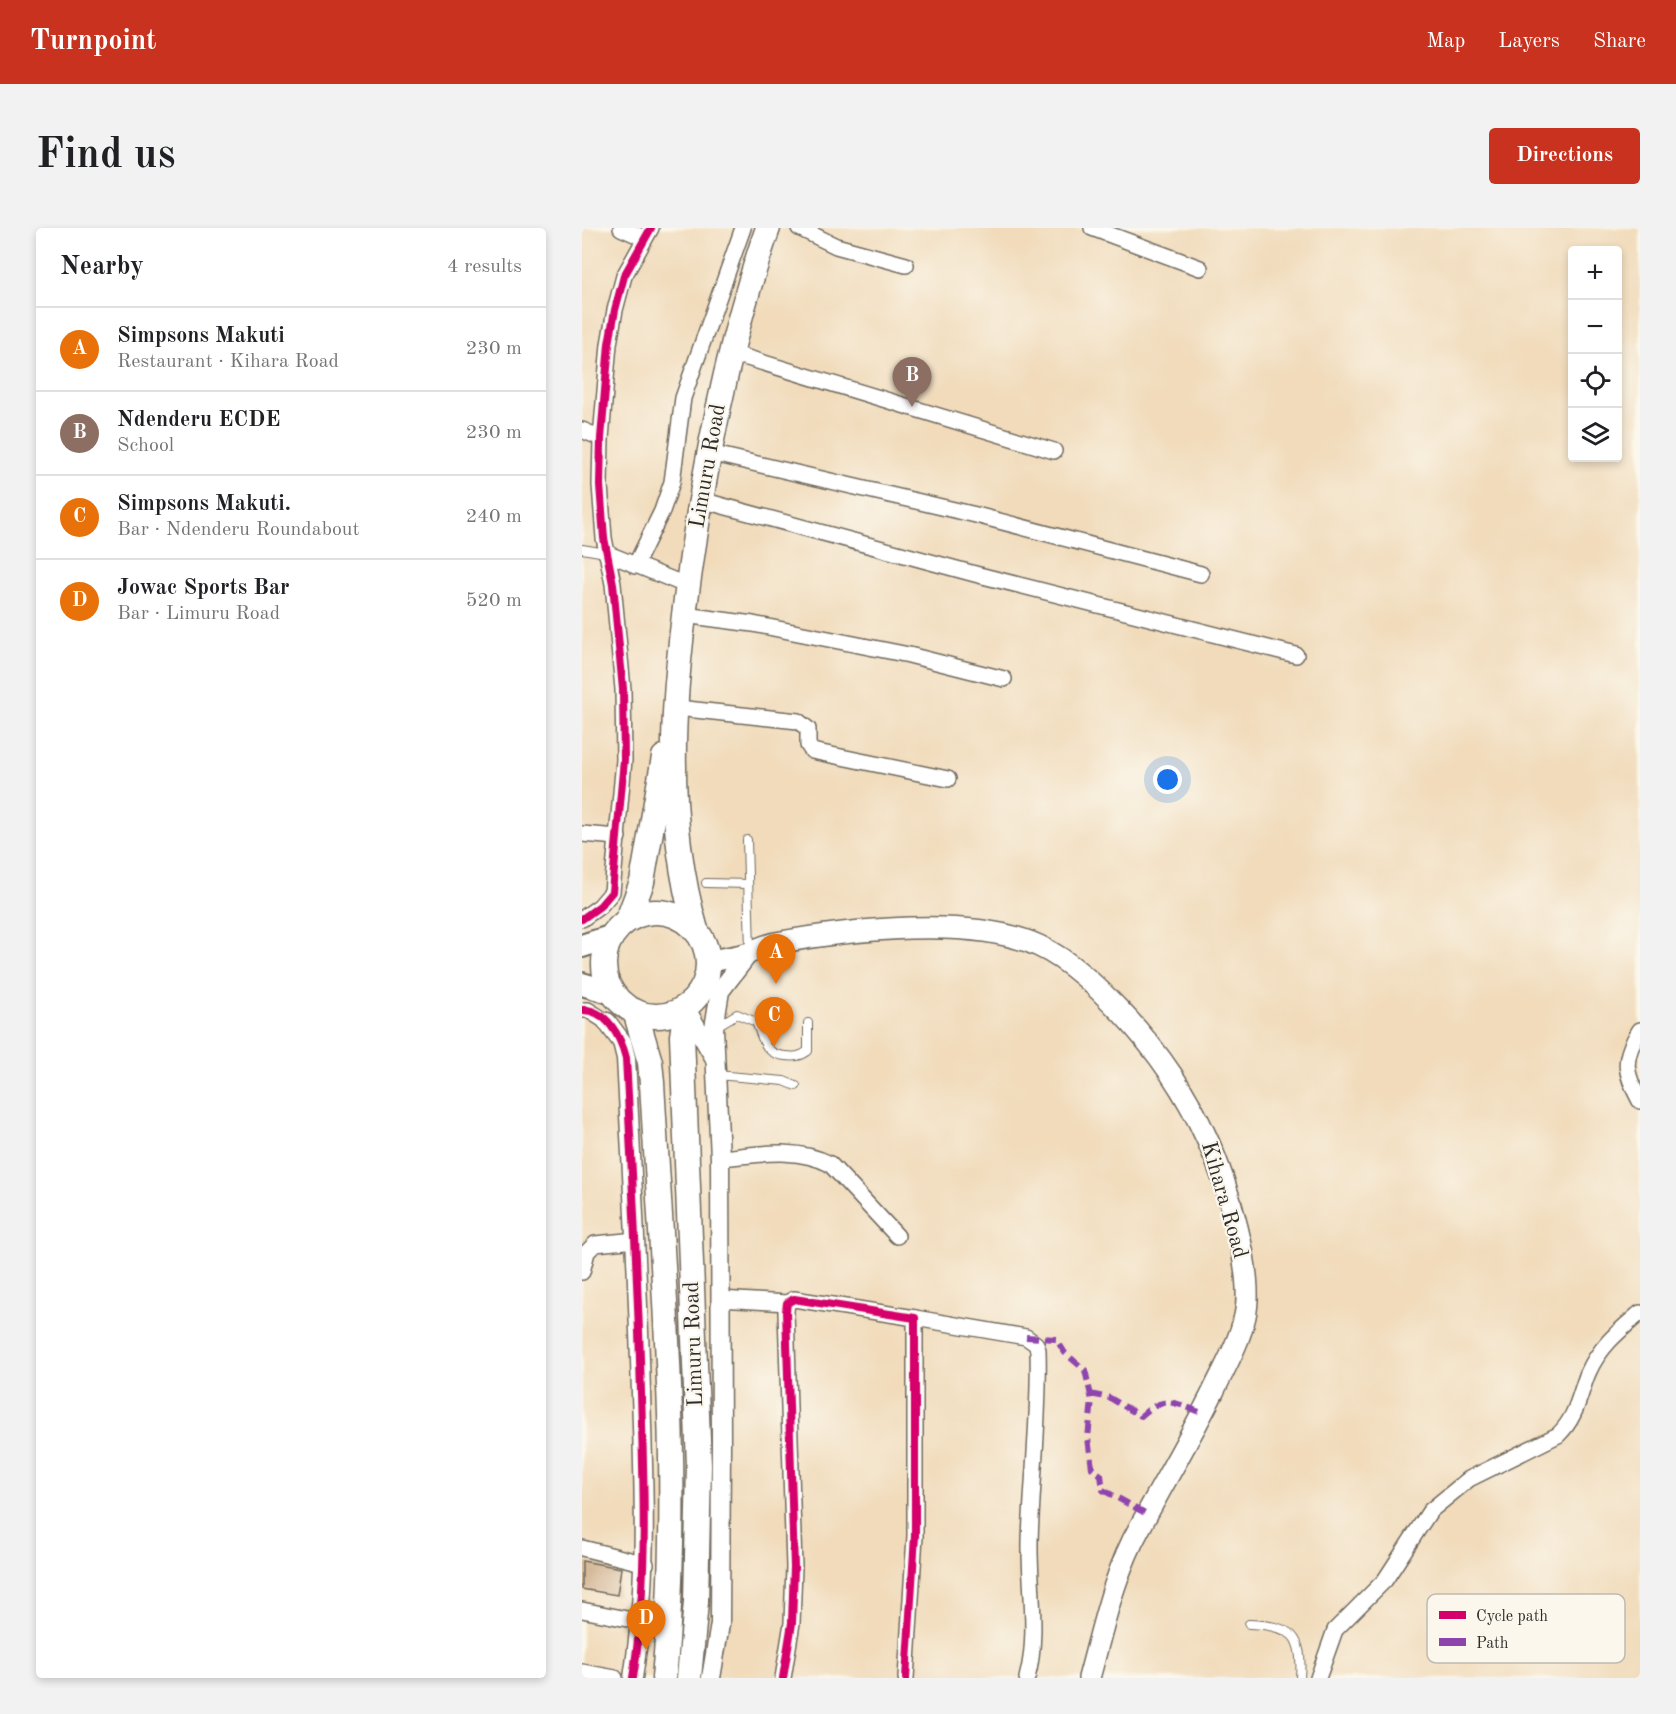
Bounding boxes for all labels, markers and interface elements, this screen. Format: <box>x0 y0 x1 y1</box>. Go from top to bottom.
text: Turnpoint <box>30 28 157 56</box>
text: Map <box>1426 31 1465 52</box>
text: Layers <box>1498 31 1560 52</box>
text: Share <box>1593 31 1646 52</box>
button: Directions <box>1489 128 1640 184</box>
text: Find us <box>36 135 175 177</box>
map controls <box>1568 246 1622 462</box>
button: + <box>1568 246 1622 300</box>
text: Nearby <box>60 254 144 280</box>
text: 4 results <box>447 257 522 277</box>
button: − <box>1568 300 1622 354</box>
text: Simpsons Makuti <box>117 325 285 347</box>
text: A <box>72 339 87 359</box>
text: 230 m <box>466 339 522 359</box>
text: Restaurant · Kihara Road <box>117 352 339 372</box>
button: locate <box>1568 354 1622 408</box>
pin: B <box>892 358 932 407</box>
street label: Limuru Road <box>686 402 730 530</box>
button: layers <box>1568 408 1622 462</box>
text: Ndenderu ECDE <box>117 409 280 431</box>
text: B <box>72 423 87 443</box>
text: 230 m <box>466 423 522 443</box>
text: School <box>117 436 174 456</box>
text: Simpsons Makuti. <box>117 493 291 515</box>
text: C <box>73 507 86 527</box>
text: 240 m <box>466 507 522 527</box>
text: Bar · Ndenderu Roundabout <box>117 520 360 540</box>
text: Jowac Sports Bar <box>117 577 290 599</box>
text: D <box>72 591 87 611</box>
text: 520 m <box>466 591 522 611</box>
text: Bar · Limuru Road <box>117 604 280 624</box>
your location <box>1153 765 1182 794</box>
pin: A <box>756 934 796 984</box>
pin: C <box>754 998 794 1047</box>
street label: Kihara Road <box>1197 1139 1251 1261</box>
street label: Limuru Road <box>681 1281 707 1407</box>
legend <box>1427 1594 1625 1663</box>
pin: D <box>626 1600 666 1650</box>
text: Cycle path <box>1476 1609 1548 1625</box>
text: Path <box>1476 1636 1509 1652</box>

